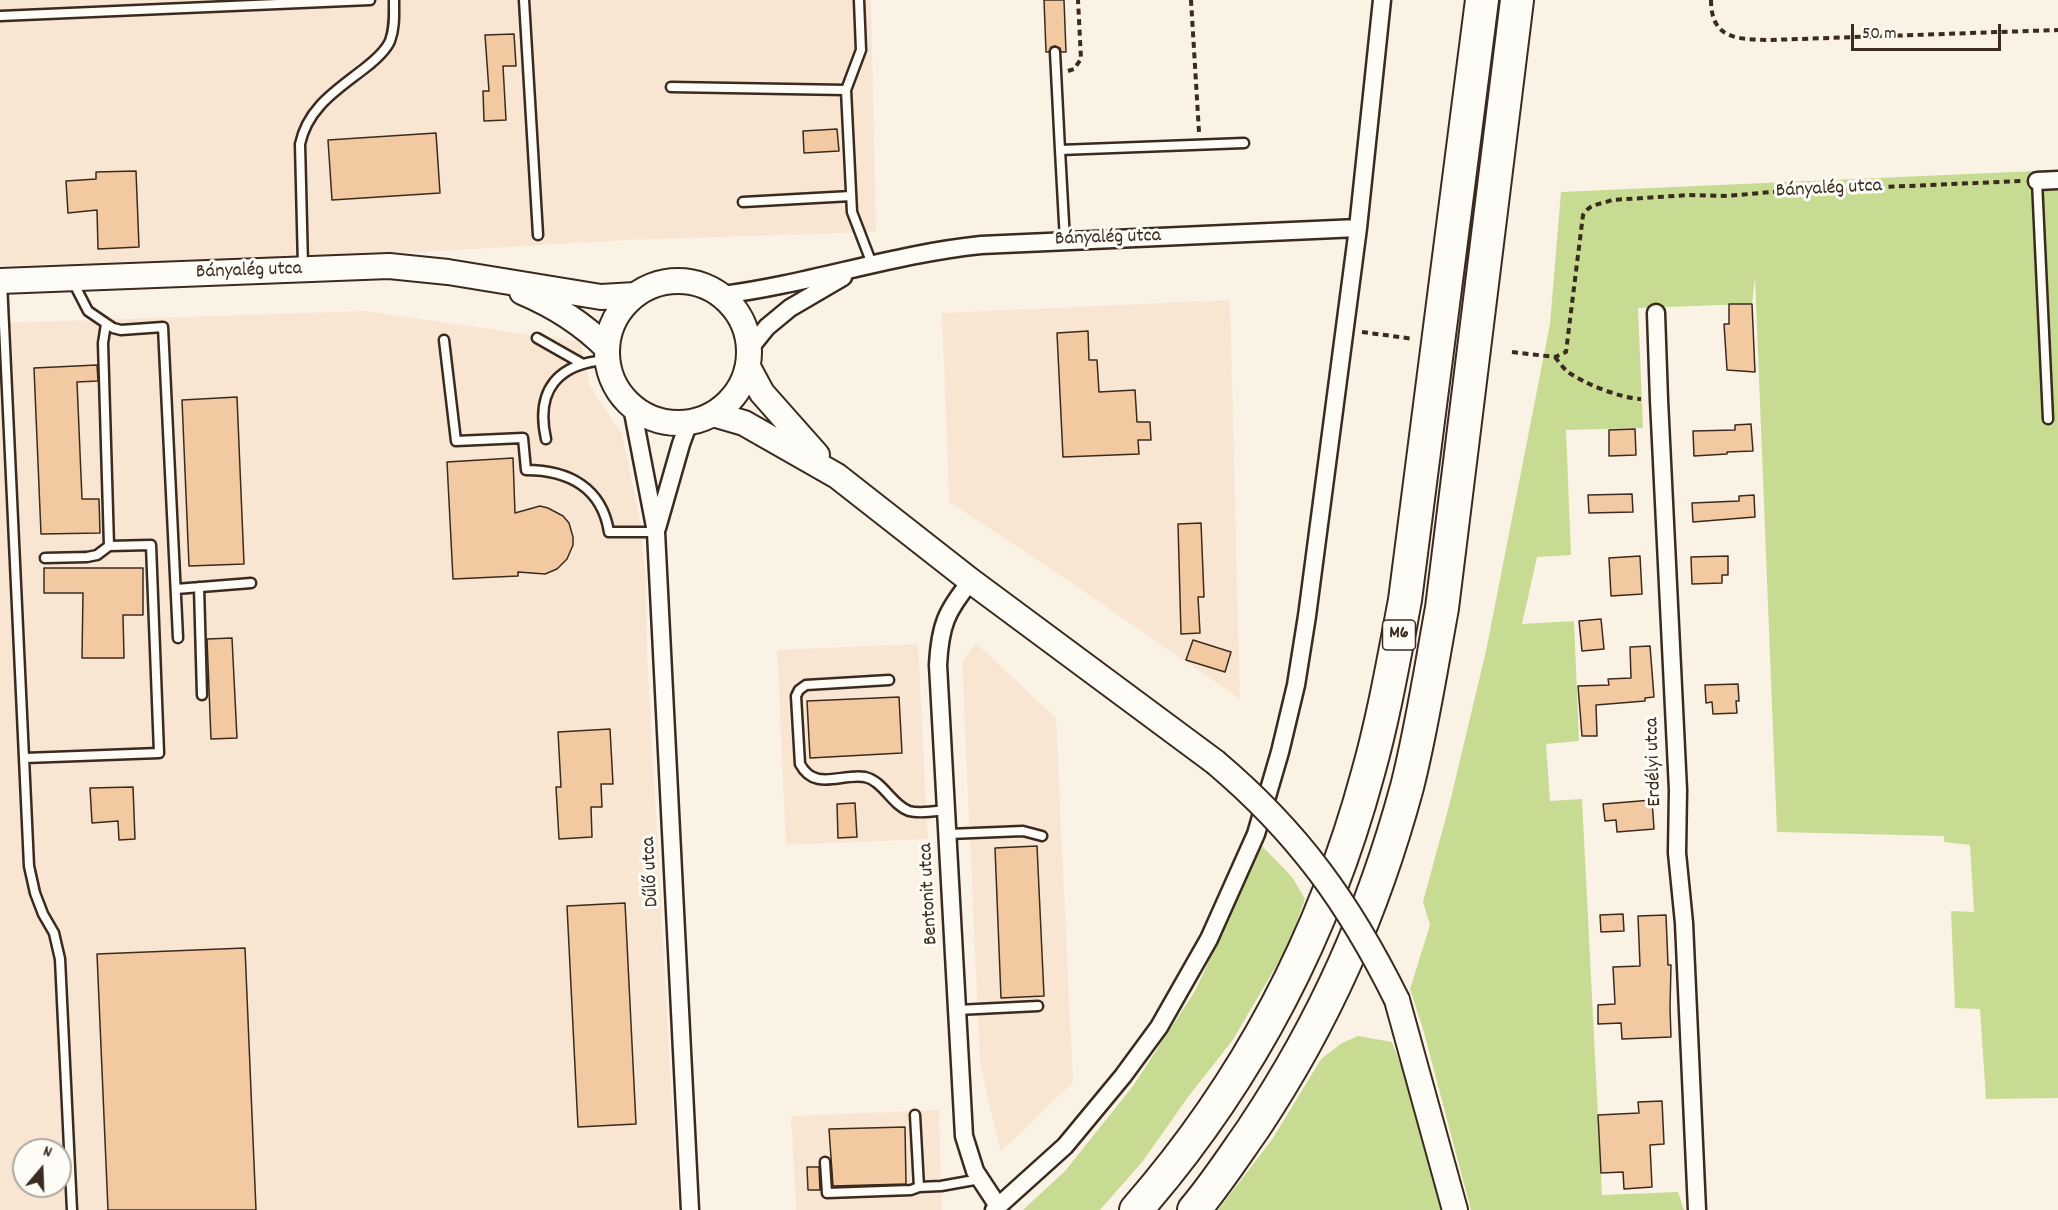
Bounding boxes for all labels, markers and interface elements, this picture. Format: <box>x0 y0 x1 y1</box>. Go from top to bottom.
scale bar <box>1854 12 2004 50</box>
text: 50 m <box>1862 22 1897 47</box>
street label: Bányalég utca <box>1775 175 1883 205</box>
street label: Bányalég utca <box>1054 225 1162 253</box>
street label: Bányalég utca <box>195 258 303 286</box>
road number: M6 <box>1382 620 1416 650</box>
street label: Erdélyi utca <box>1641 717 1669 807</box>
street label: Dűlő utca <box>638 836 666 908</box>
street label: Bentonit utca <box>915 842 945 946</box>
north arrow <box>12 1138 72 1198</box>
text: N <box>40 1140 55 1165</box>

